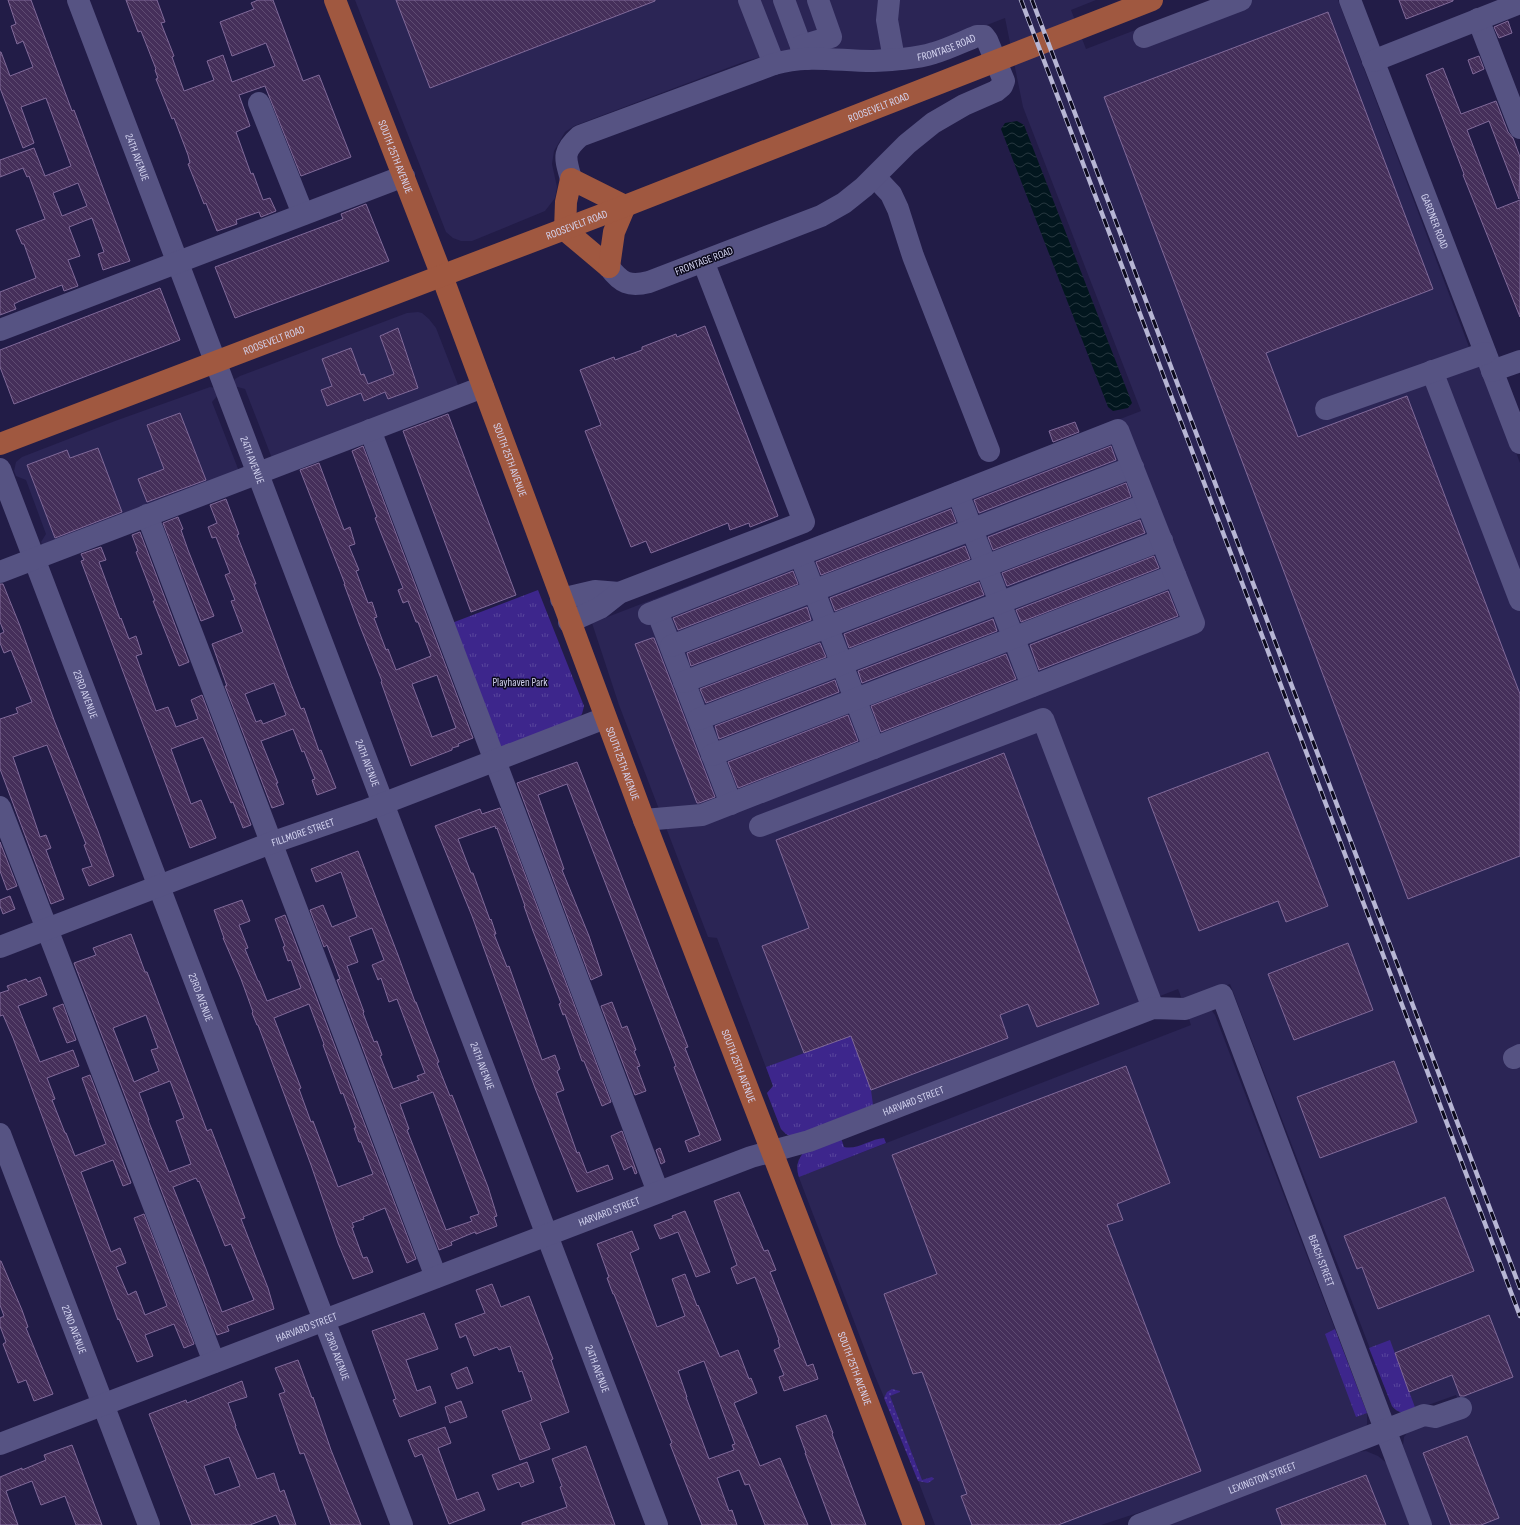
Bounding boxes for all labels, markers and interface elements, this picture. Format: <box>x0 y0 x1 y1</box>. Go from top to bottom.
street label: FRONTAGE ROAD <box>916 31 978 63</box>
street label: ROOSEVELT ROAD <box>846 89 911 125</box>
street label: SOUTH 25TH AVENUE <box>376 118 416 195</box>
street label: 24TH AVENUE <box>123 131 153 183</box>
street label: GARDNER ROAD <box>1418 192 1451 251</box>
street label: ROOSEVELT ROAD <box>544 207 609 242</box>
street label: FRONTAGE ROAD <box>673 244 735 278</box>
street label: ROOSEVELT ROAD <box>241 322 306 357</box>
street label: SOUTH 25TH AVENUE <box>491 421 530 498</box>
street label: 24TH AVENUE <box>238 434 268 486</box>
street label: 23RD AVENUE <box>71 668 101 720</box>
park label: Playhaven Park <box>492 676 548 689</box>
street label: SOUTH 25TH AVENUE <box>603 725 643 802</box>
street label: 24TH AVENUE <box>353 737 383 788</box>
street label: FILLMORE STREET <box>270 815 337 849</box>
street label: 23RD AVENUE <box>186 971 216 1023</box>
street label: SOUTH 25TH AVENUE <box>719 1027 759 1105</box>
street label: 24TH AVENUE <box>468 1040 498 1091</box>
street label: HARVARD STREET <box>881 1083 946 1118</box>
street label: HARVARD STREET <box>576 1193 642 1229</box>
street label: BEACH STREET <box>1306 1233 1337 1289</box>
street label: 22ND AVENUE <box>59 1303 90 1356</box>
street label: HARVARD STREET <box>274 1309 339 1345</box>
street label: 23RD AVENUE <box>322 1330 353 1382</box>
street label: SOUTH 25TH AVENUE <box>835 1330 875 1407</box>
street label: 24TH AVENUE <box>583 1343 613 1394</box>
street label: LEXINGTON STREET <box>1226 1458 1298 1496</box>

